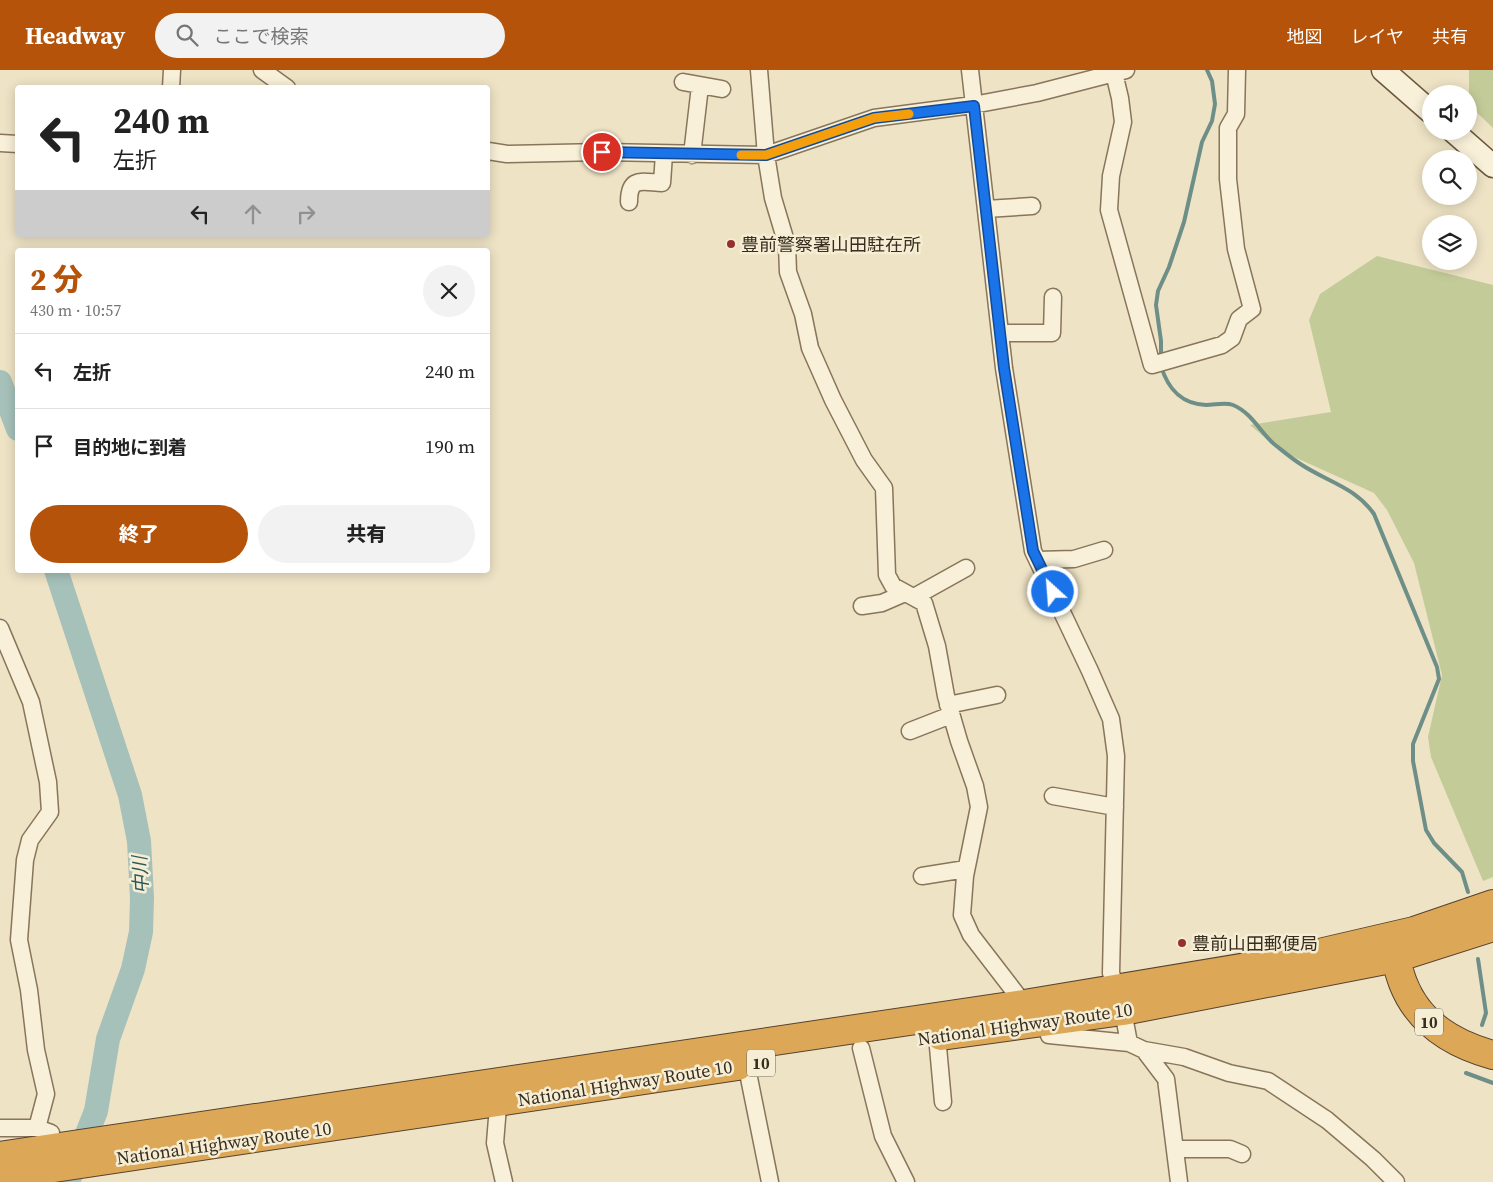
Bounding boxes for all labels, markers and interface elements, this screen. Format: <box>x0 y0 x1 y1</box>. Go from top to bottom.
search box <box>155 13 505 58</box>
text: Headway <box>25 19 125 52</box>
icon: search <box>173 21 201 49</box>
text: ここで検索 <box>213 23 308 49</box>
text: 地図 <box>1287 24 1323 49</box>
text: レイヤ <box>1351 24 1404 49</box>
text: 共有 <box>1432 24 1468 49</box>
map controls <box>1422 85 1477 270</box>
button: sound <box>1422 85 1477 140</box>
text: 240 m <box>113 97 209 145</box>
icon: left <box>30 105 95 170</box>
pin <box>581 131 623 173</box>
icon: arrive <box>588 138 616 166</box>
text: 左折 <box>113 145 157 175</box>
button: search <box>1422 150 1477 205</box>
icon: left <box>186 200 214 228</box>
icon: ahead <box>239 200 267 228</box>
icon: right <box>292 200 320 228</box>
button: layers <box>1422 215 1477 270</box>
place label: 豊前警察署山田駐在所 <box>741 232 921 257</box>
marker: 豊前警察署山田駐在所 <box>725 238 737 250</box>
text: 2 分 <box>30 259 83 300</box>
button: close <box>423 265 475 317</box>
text: 430 m · 10:57 <box>30 299 121 321</box>
icon: left <box>30 357 58 385</box>
text: 240 m <box>425 358 475 384</box>
text: 左折 <box>73 359 111 385</box>
icon: arrive <box>30 432 58 460</box>
text: 190 m <box>425 433 475 459</box>
text: 目的地に到着 <box>73 434 187 460</box>
button: 終了 <box>30 505 248 563</box>
button: 共有 <box>258 505 475 563</box>
position arrow <box>1026 565 1078 617</box>
water label: 中川 <box>126 853 154 895</box>
place label: 豊前山田郵便局 <box>1192 931 1318 956</box>
marker: 豊前山田郵便局 <box>1176 937 1188 949</box>
street label: National Highway Route 10 <box>916 997 1134 1051</box>
road number: 10 <box>1415 1009 1443 1036</box>
road number: 10 <box>747 1050 775 1076</box>
street label: National Highway Route 10 <box>516 1054 734 1112</box>
street label: National Highway Route 10 <box>115 1116 333 1170</box>

